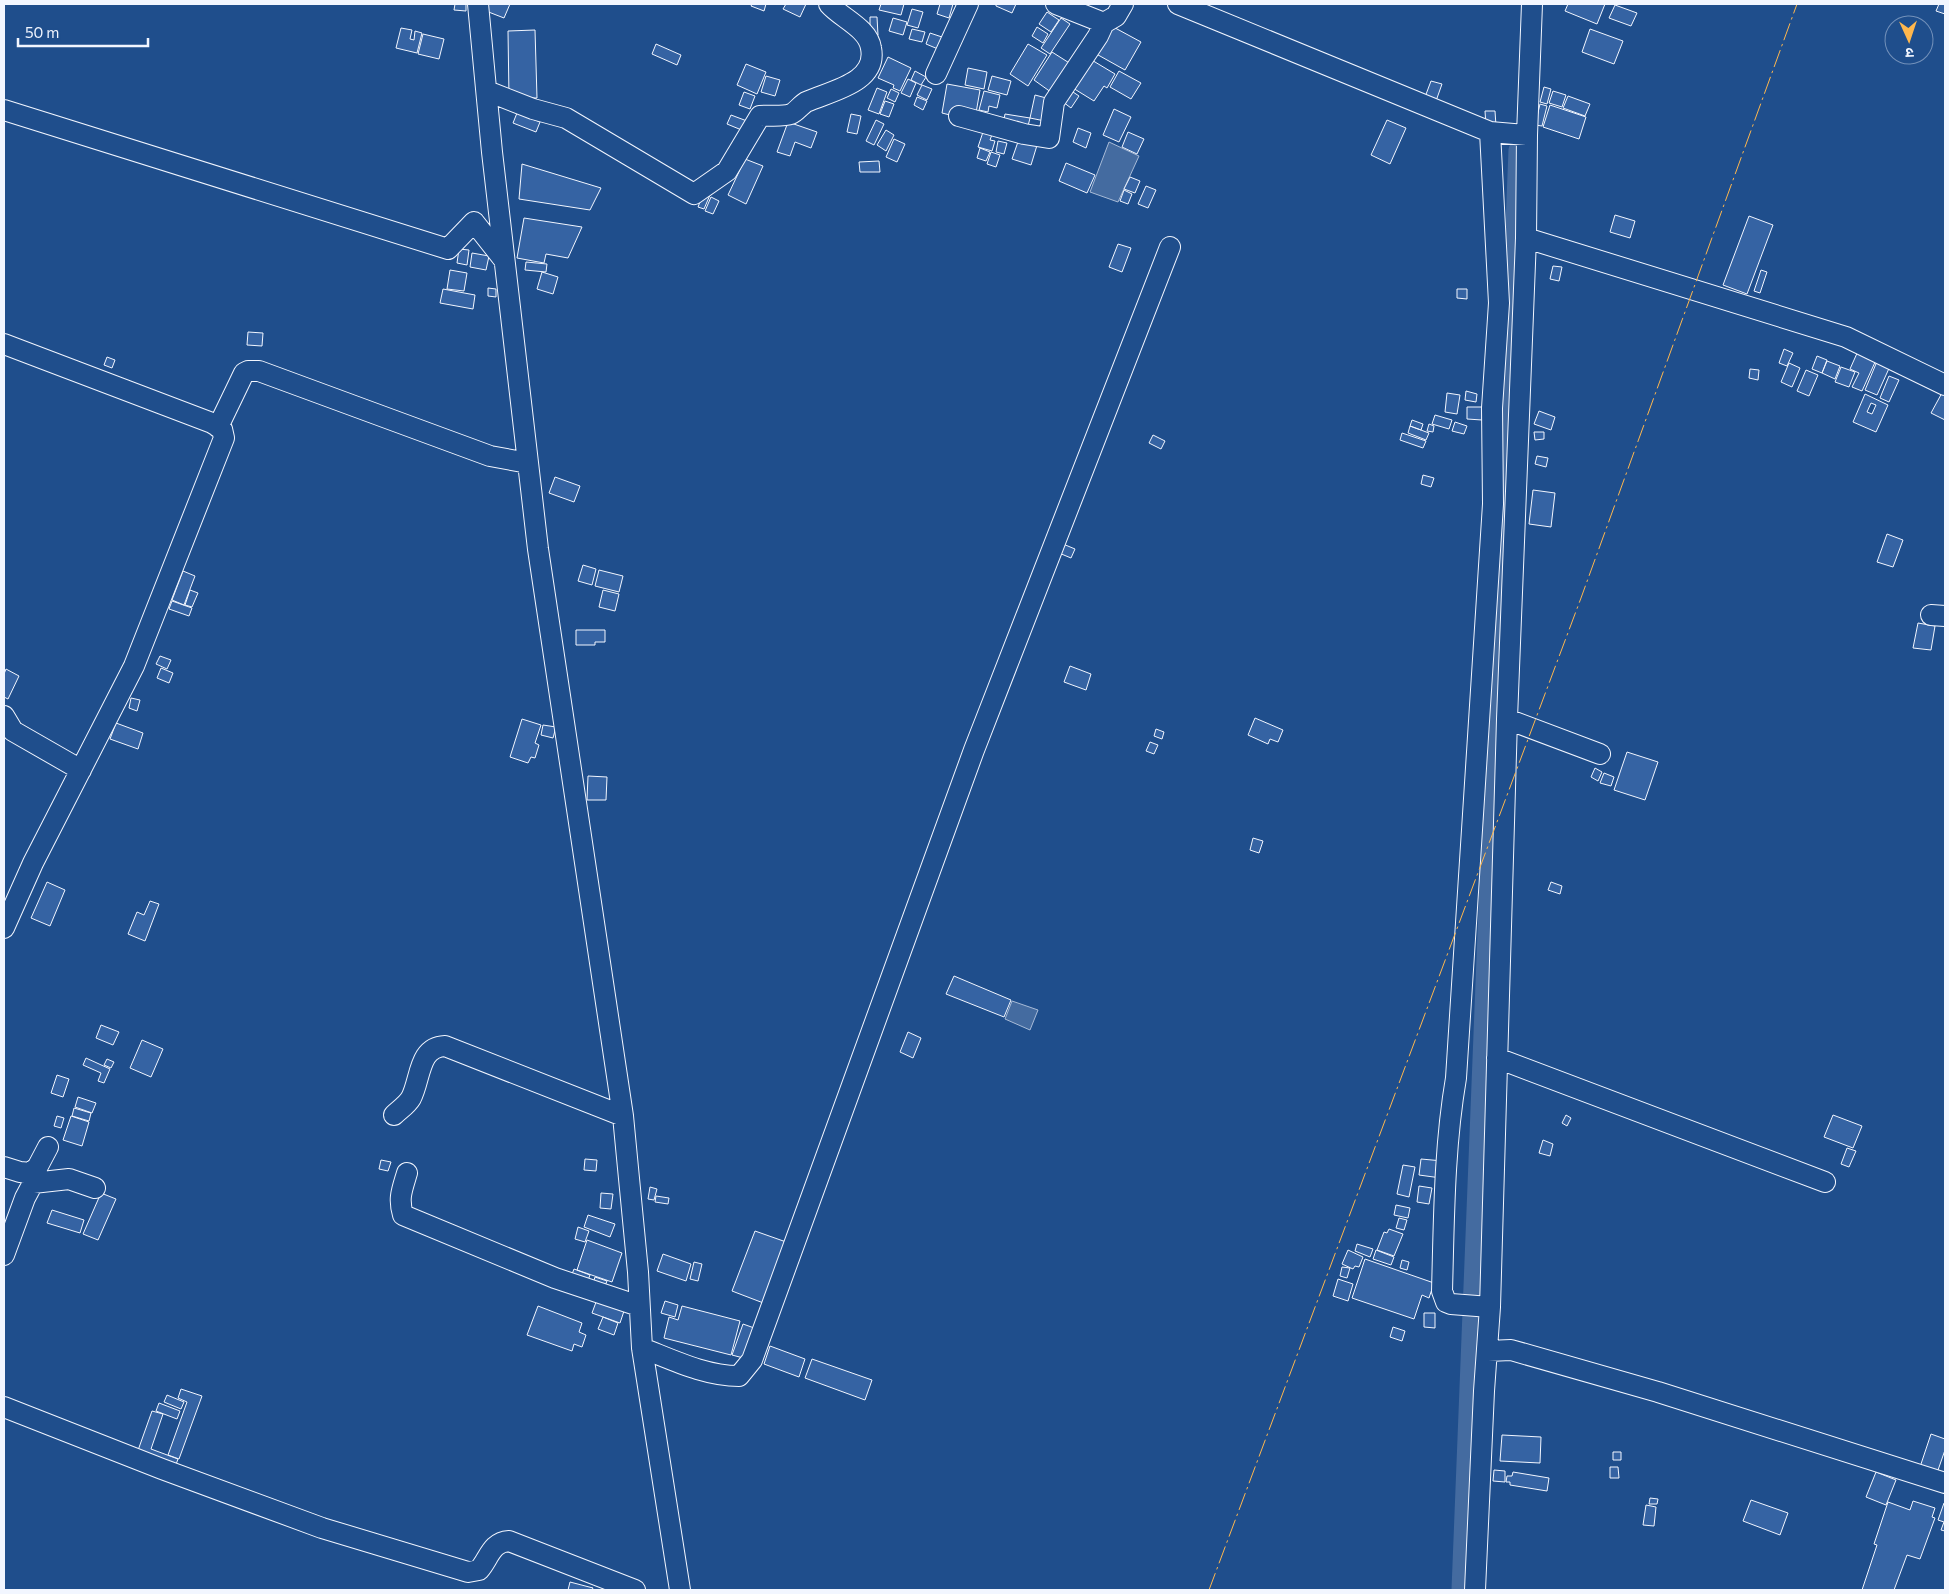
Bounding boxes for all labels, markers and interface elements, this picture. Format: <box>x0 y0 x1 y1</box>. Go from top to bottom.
scale bar <box>18 15 148 47</box>
north arrow <box>1884 15 1934 65</box>
text: 50 m <box>25 23 59 41</box>
text: उ <box>1904 45 1914 62</box>

